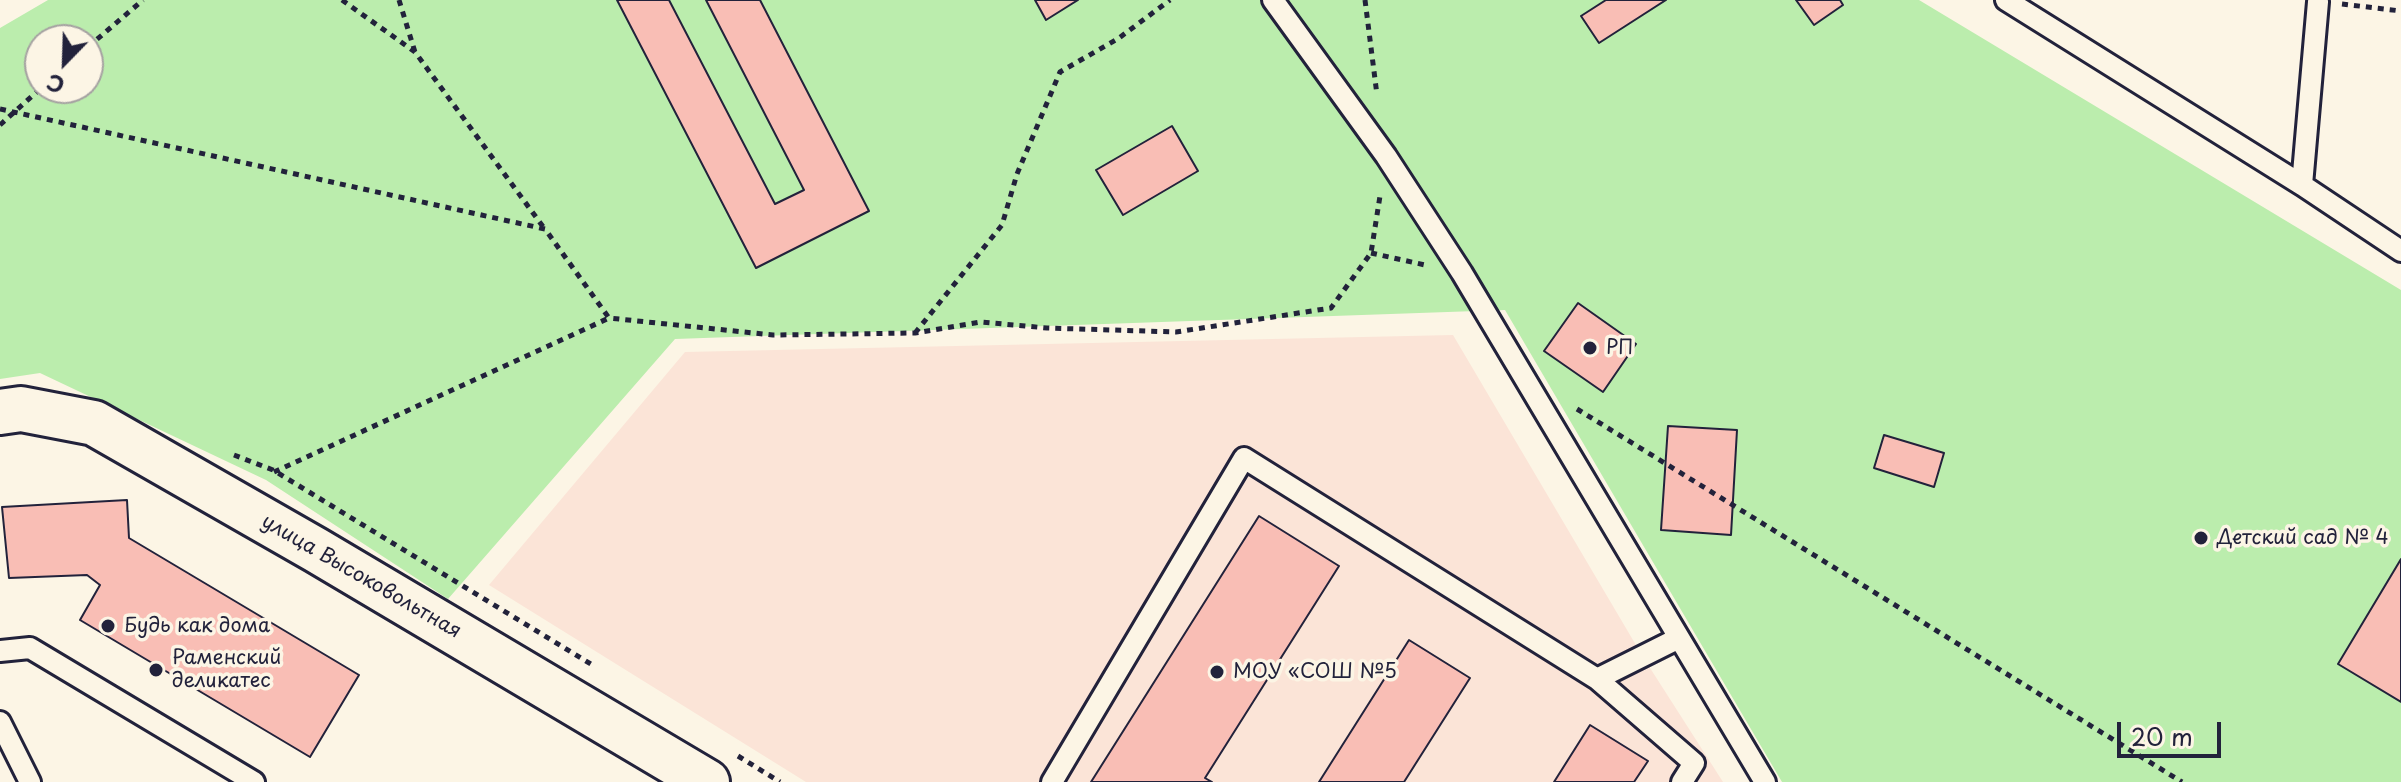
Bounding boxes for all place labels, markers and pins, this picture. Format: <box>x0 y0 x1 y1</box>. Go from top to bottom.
place label: РП <box>1606 336 1633 360</box>
marker: РП <box>1581 339 1599 357</box>
place label: Детский сад № 4 <box>2217 526 2389 550</box>
marker: Детский сад № 4 <box>2192 529 2210 547</box>
place label: Будь как дома <box>124 614 270 638</box>
marker: Будь как дома <box>99 617 117 635</box>
place label: Раменский деликатес <box>172 646 281 693</box>
place label: МОУ «СОШ №5 <box>1233 660 1397 684</box>
marker: Раменский деликатес <box>147 661 165 679</box>
marker: МОУ «СОШ №5 <box>1208 663 1226 681</box>

